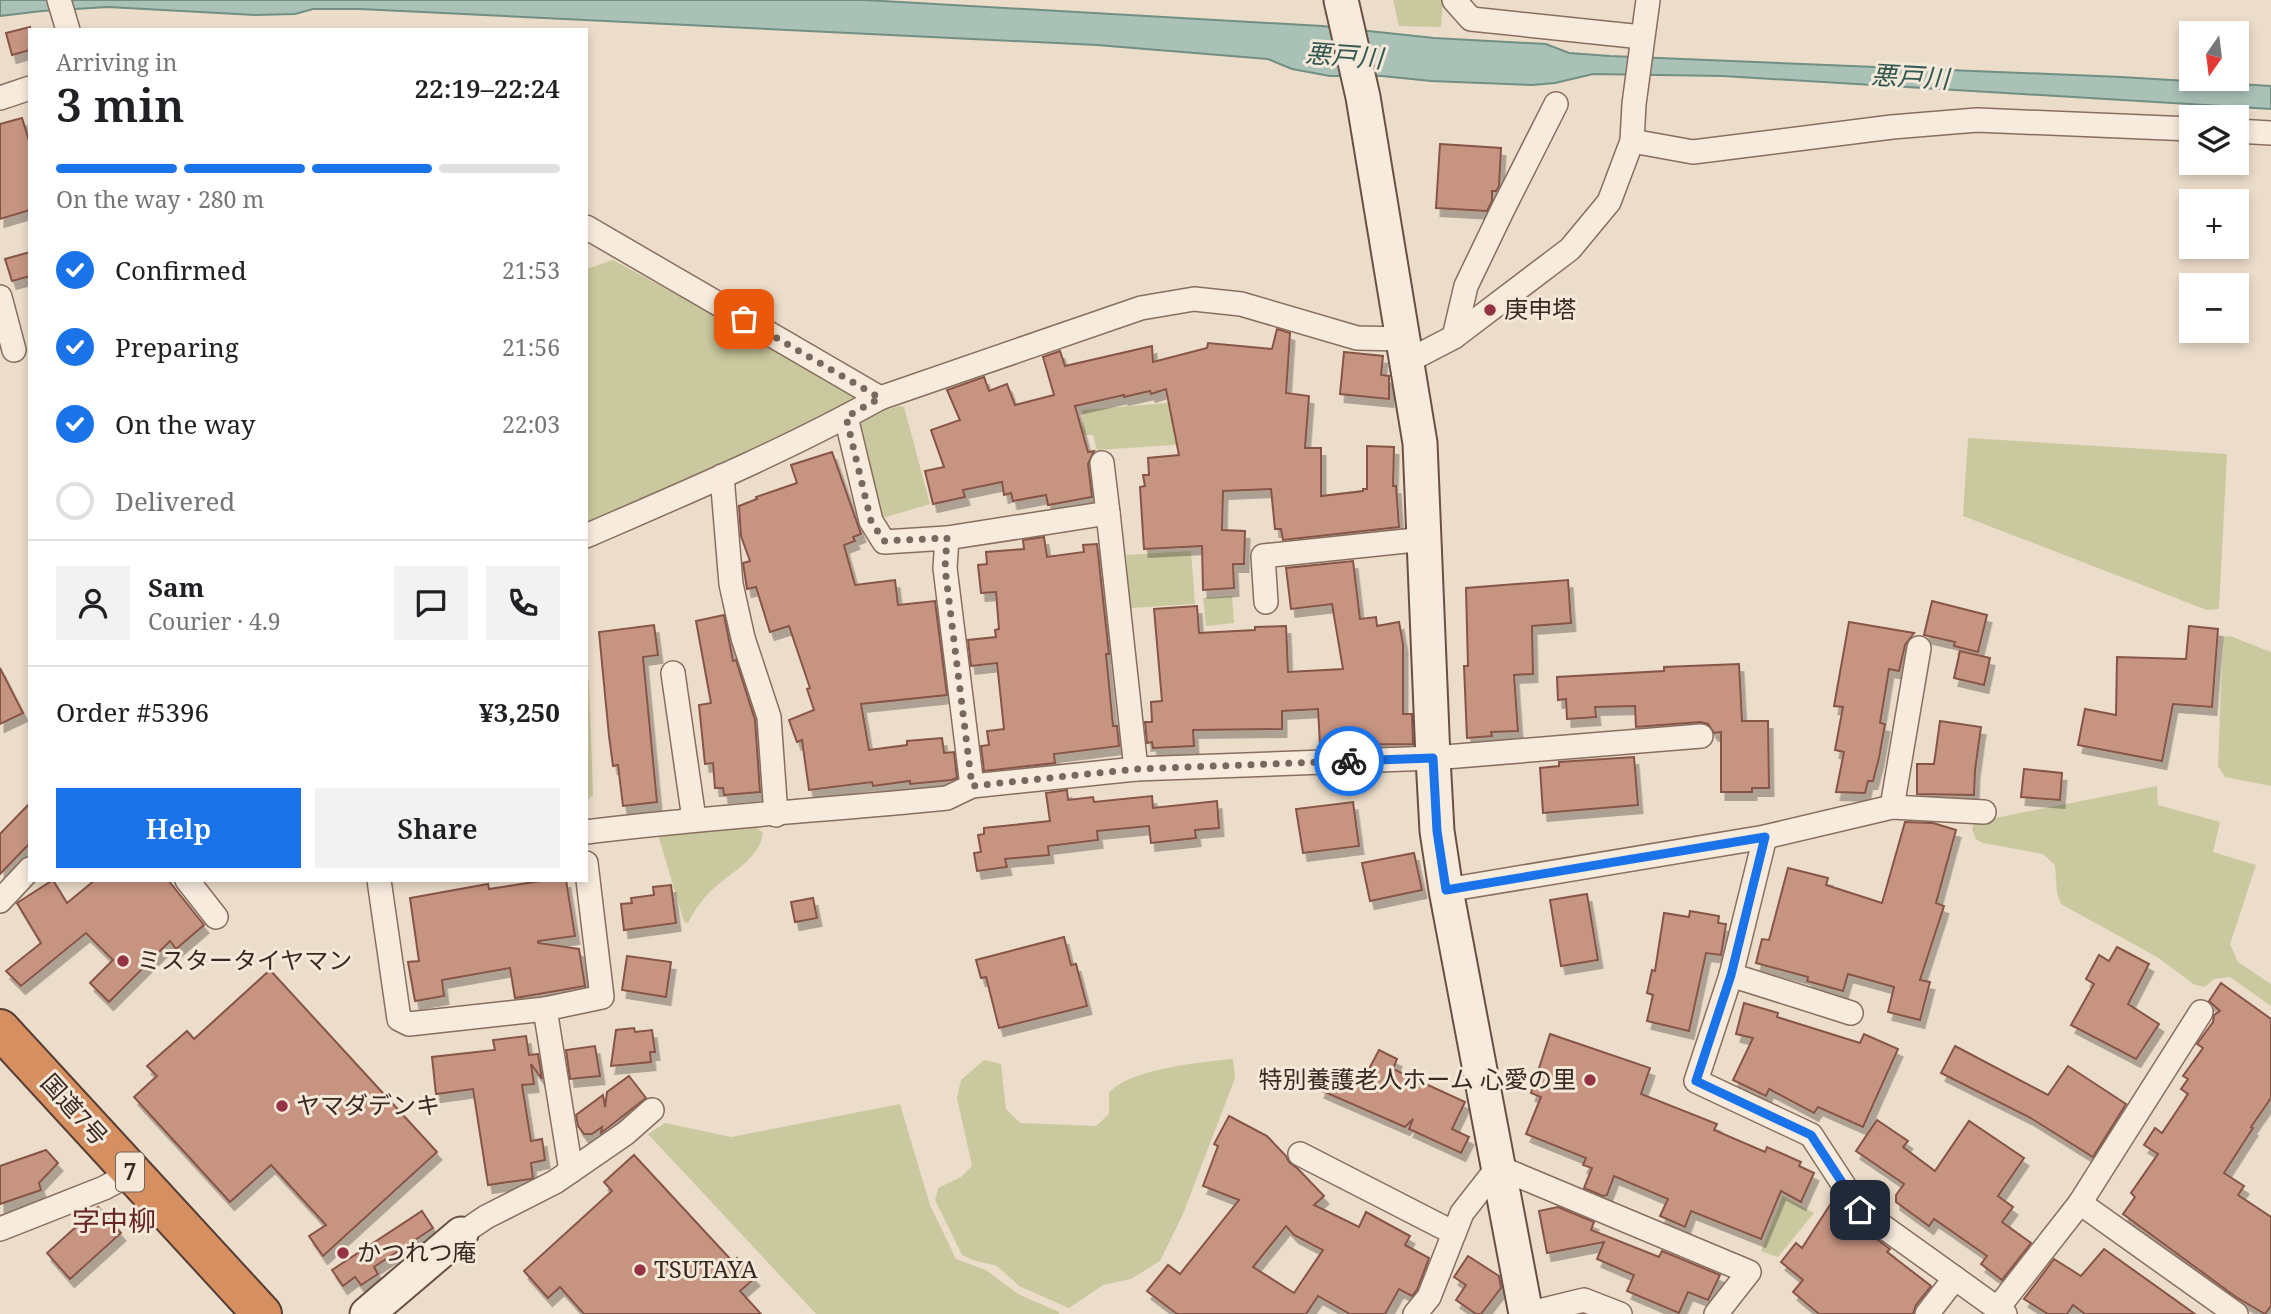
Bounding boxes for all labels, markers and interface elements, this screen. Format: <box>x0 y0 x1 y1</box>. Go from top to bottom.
north arrow <box>2179 21 2249 91</box>
map controls <box>2179 21 2249 343</box>
water label: 悪戸川 <box>1304 34 1387 76</box>
text: Arriving in <box>56 46 177 78</box>
water label: 悪戸川 <box>1870 56 1953 96</box>
text: 22:19–22:24 <box>414 70 560 106</box>
text: 3 min <box>56 73 184 135</box>
button: layers <box>2179 105 2249 175</box>
text: On the way · 280 m <box>56 183 264 215</box>
button: + <box>2179 189 2249 259</box>
icon: check <box>56 251 94 289</box>
text: Confirmed <box>115 252 247 288</box>
text: 21:53 <box>502 254 560 286</box>
button: − <box>2179 273 2249 343</box>
pin <box>714 289 774 349</box>
place label: 庚申塔 <box>1504 292 1576 325</box>
icon: bag <box>725 300 763 338</box>
marker: 庚申塔 <box>1482 302 1498 318</box>
icon: check <box>56 328 94 366</box>
text: Preparing <box>115 329 239 365</box>
text: 21:56 <box>502 331 560 363</box>
icon: check <box>56 405 94 443</box>
text: On the way <box>115 406 255 442</box>
text: 22:03 <box>502 408 560 440</box>
text: Delivered <box>115 483 235 519</box>
button: person <box>56 566 130 640</box>
button: chat <box>394 566 468 640</box>
button: phone <box>486 566 560 640</box>
text: Sam <box>148 569 204 605</box>
text: Courier · 4.9 <box>148 605 281 637</box>
text: Order #5396 <box>56 694 209 730</box>
text: ¥3,250 <box>479 694 560 730</box>
courier <box>1314 726 1384 796</box>
icon: bike <box>1330 742 1368 780</box>
button: Help <box>56 788 301 868</box>
button: Share <box>315 788 560 868</box>
place label: ミスタータイヤマン <box>137 943 352 976</box>
marker: ミスタータイヤマン <box>115 953 131 969</box>
place label: 特別養護老人ホーム 心愛の里 <box>1258 1062 1576 1095</box>
street label: 国道7号 <box>34 1066 116 1152</box>
marker: 特別養護老人ホーム 心愛の里 <box>1582 1072 1598 1088</box>
place label: ヤマダデンキ <box>296 1088 440 1121</box>
marker: ヤマダデンキ <box>274 1098 290 1114</box>
road number: 7 <box>116 1152 144 1191</box>
pin <box>1830 1180 1890 1240</box>
icon: home <box>1841 1191 1879 1229</box>
district label: 字中柳 <box>72 1201 156 1239</box>
place label: かつれつ庵 <box>357 1235 477 1268</box>
marker: かつれつ庵 <box>335 1245 351 1261</box>
place label: TSUTAYA <box>654 1252 758 1285</box>
marker: TSUTAYA <box>632 1262 648 1278</box>

